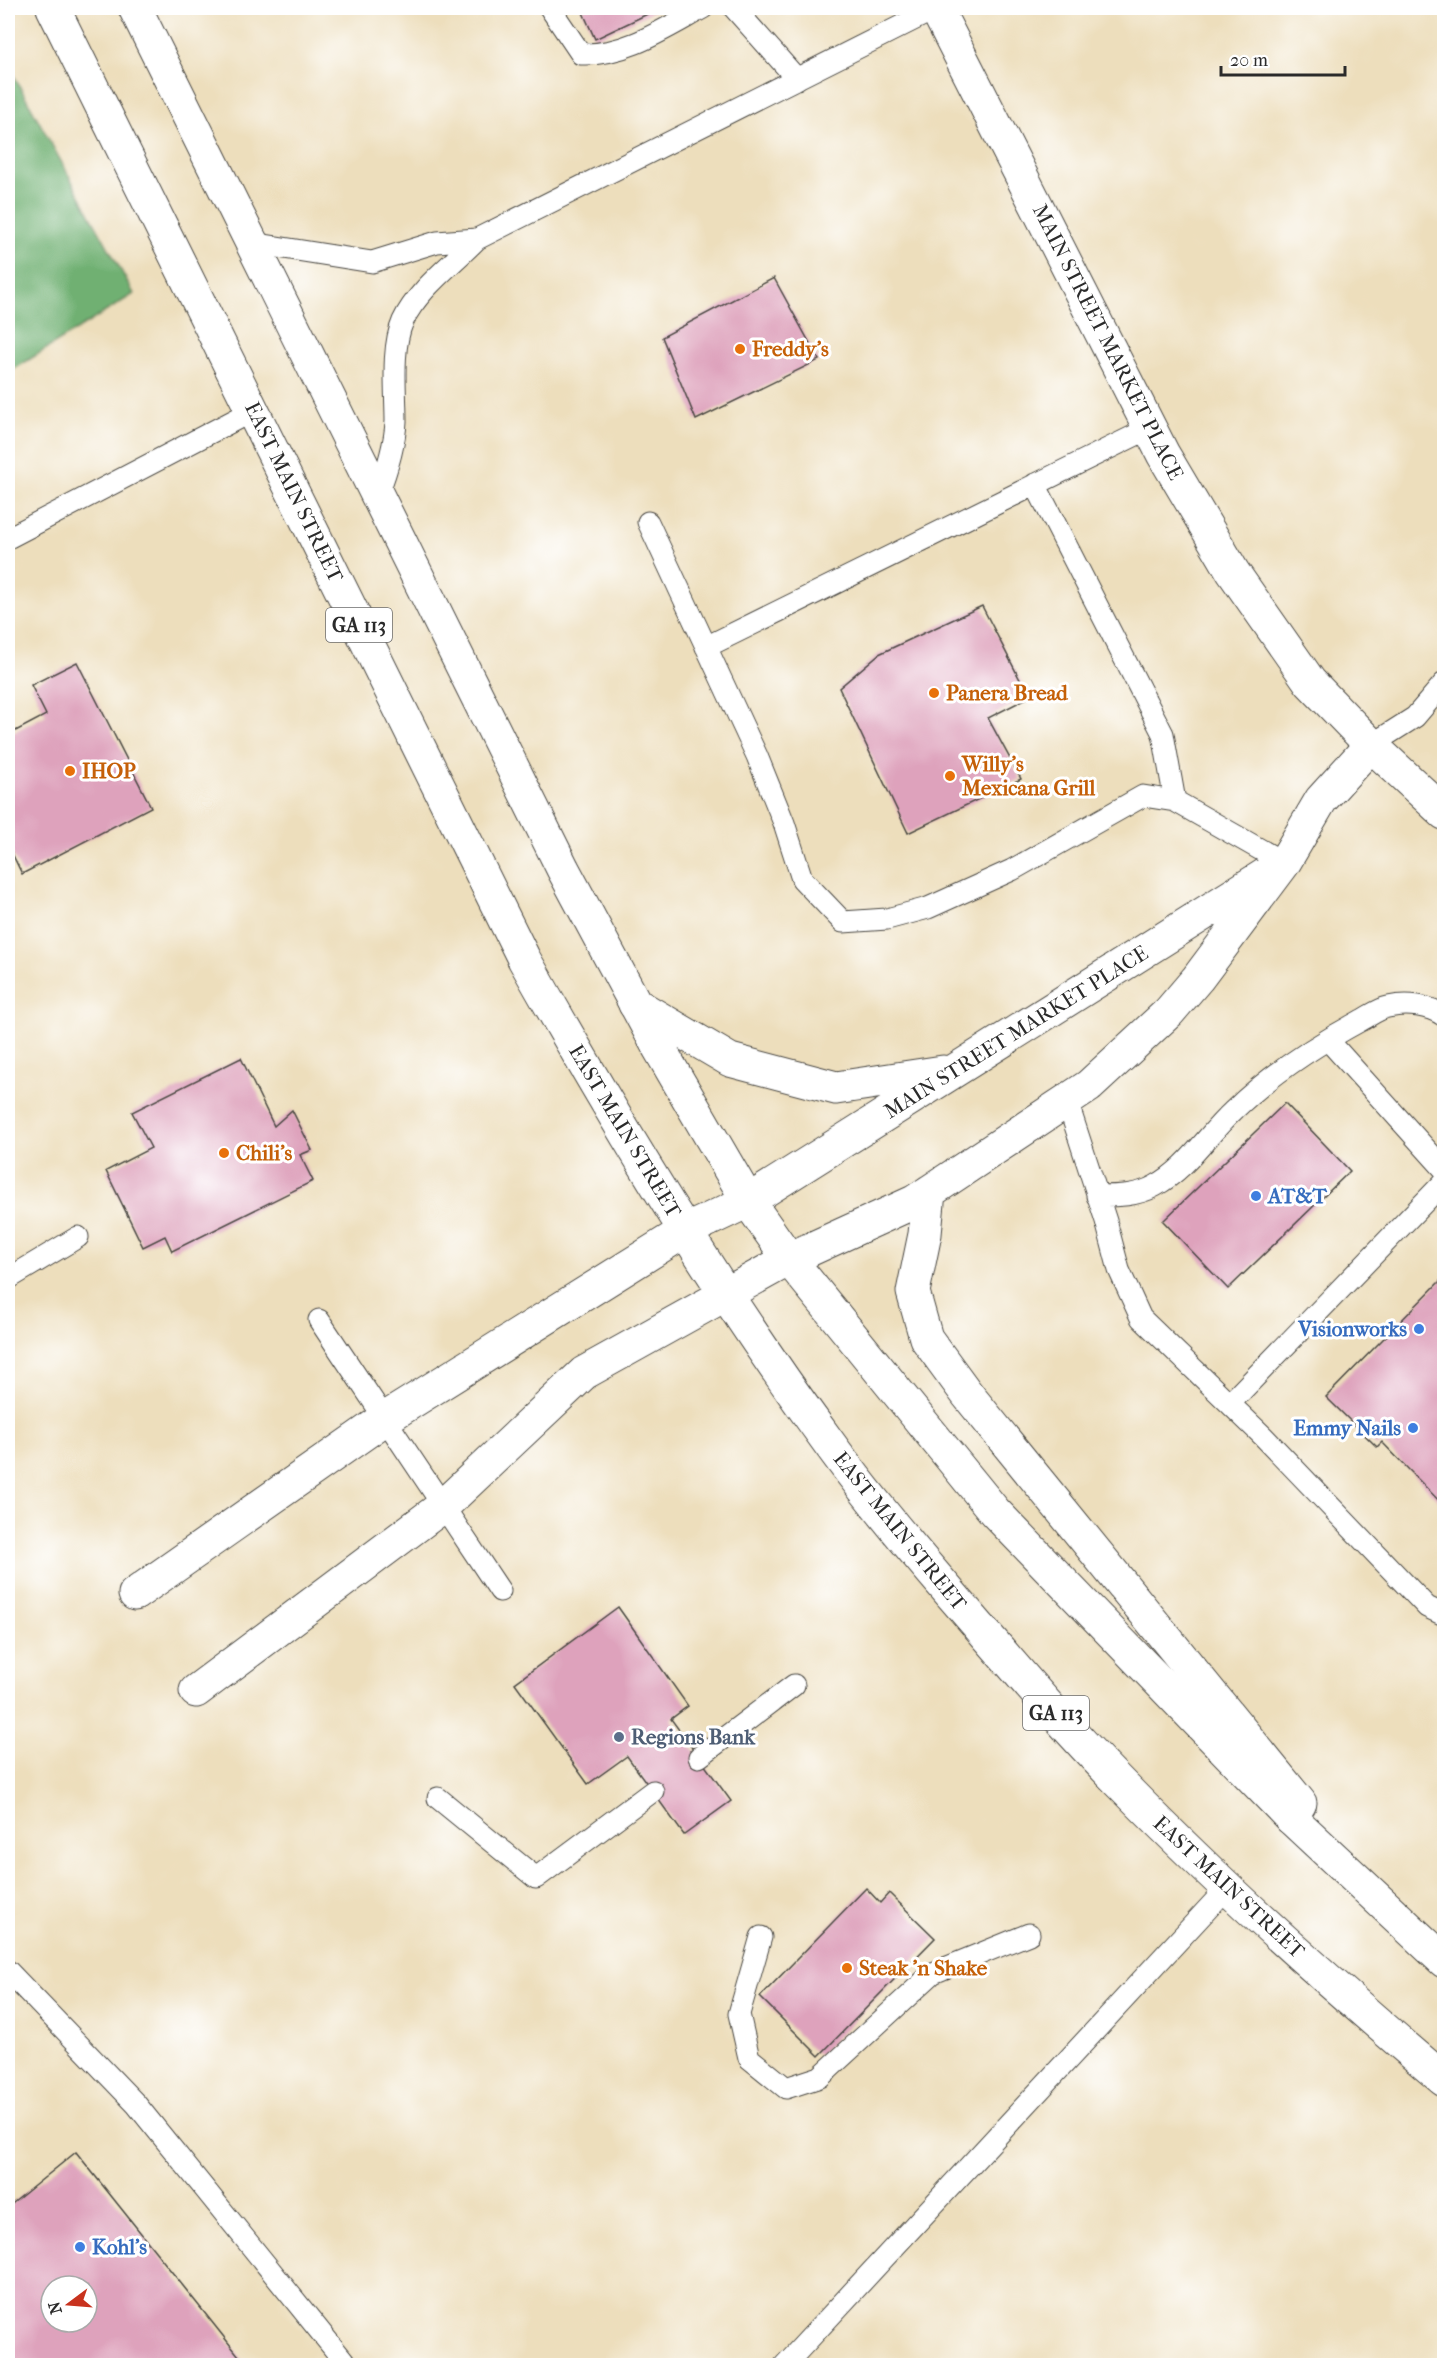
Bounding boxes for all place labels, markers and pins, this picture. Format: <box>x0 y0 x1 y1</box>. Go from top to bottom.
place label: Freddy's <box>751 337 829 361</box>
marker: Freddy's <box>733 342 747 356</box>
place label: Panera Bread <box>946 681 1068 705</box>
marker: Panera Bread <box>927 686 941 700</box>
place label: Willy's Mexicana Grill <box>961 752 1095 800</box>
place label: IHOP <box>82 759 136 783</box>
marker: IHOP <box>63 764 77 778</box>
marker: Willy's Mexicana Grill <box>943 769 957 783</box>
place label: Chili's <box>236 1141 293 1165</box>
marker: Chili's <box>217 1146 231 1160</box>
place label: AT&T <box>1266 1184 1328 1208</box>
marker: AT&T <box>1249 1189 1263 1203</box>
place label: Visionworks <box>1297 1317 1407 1341</box>
marker: Visionworks <box>1412 1322 1426 1336</box>
place label: Emmy Nails <box>1293 1416 1401 1440</box>
marker: Emmy Nails <box>1406 1421 1420 1435</box>
place label: Regions Bank <box>631 1725 756 1749</box>
marker: Regions Bank <box>612 1730 626 1744</box>
place label: Steak 'n Shake <box>859 1956 988 1980</box>
marker: Steak 'n Shake <box>840 1961 854 1975</box>
place label: Kohl's <box>92 2235 147 2259</box>
marker: Kohl's <box>73 2240 87 2254</box>

